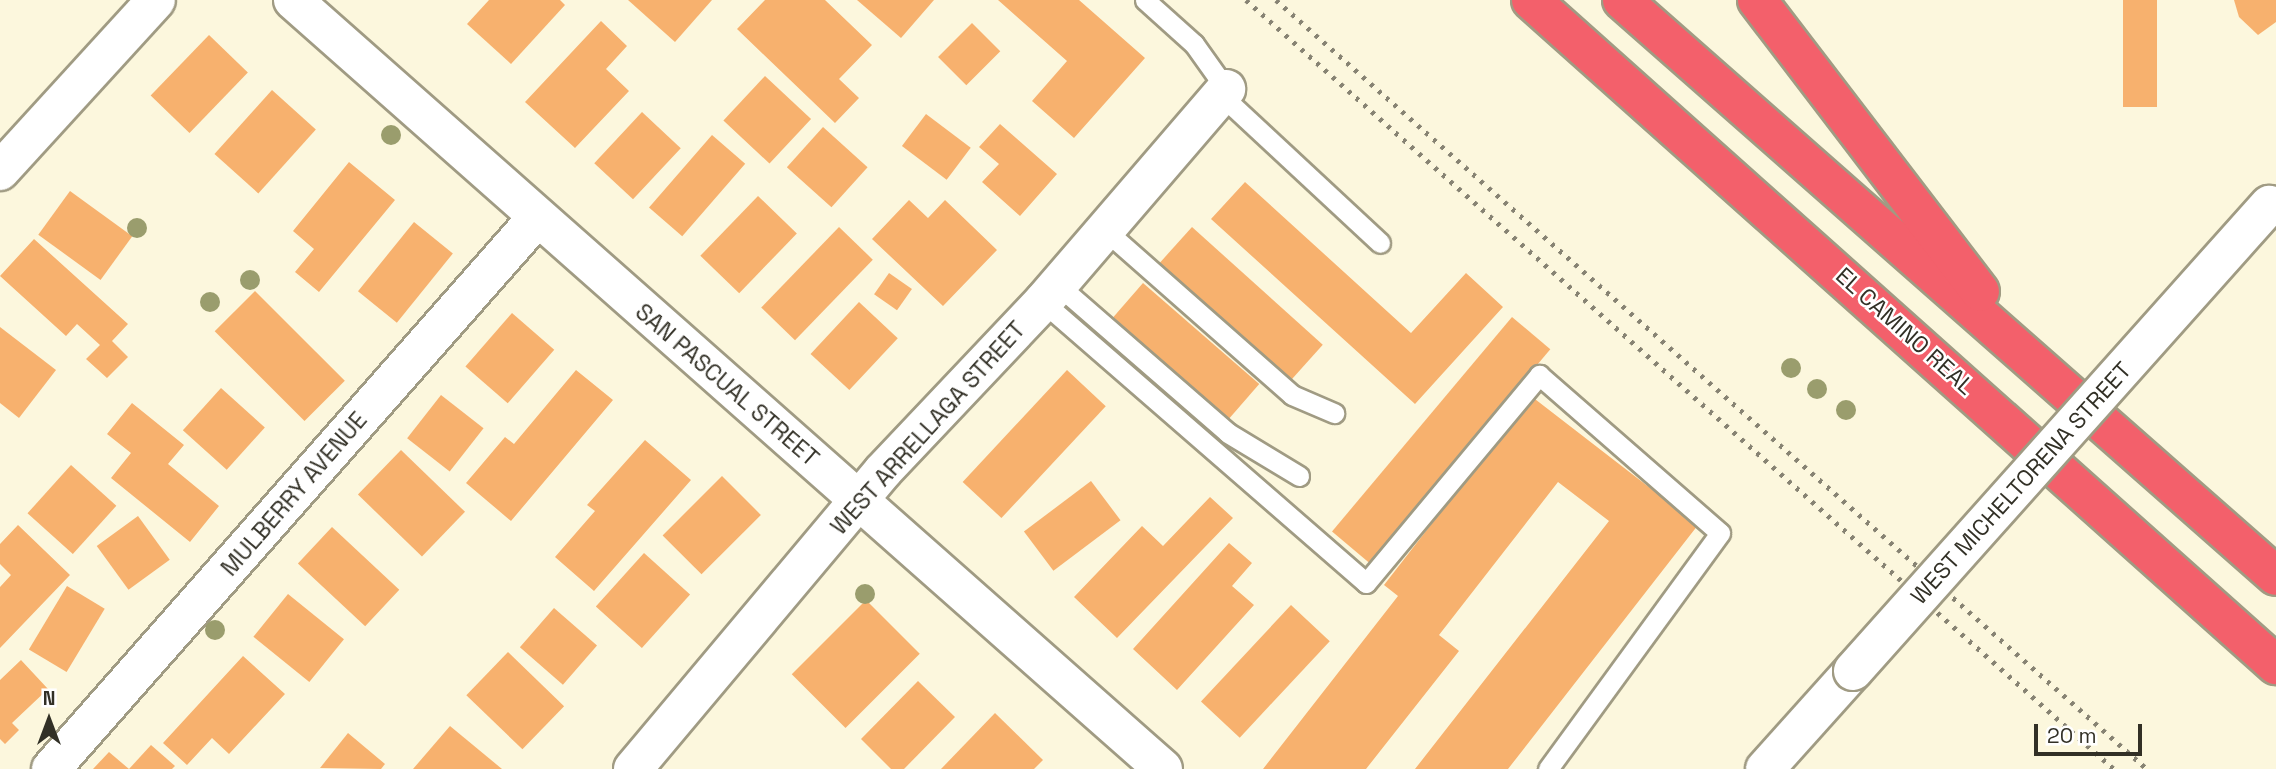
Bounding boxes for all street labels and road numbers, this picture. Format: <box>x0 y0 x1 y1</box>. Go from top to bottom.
street label: EL CAMINO REAL <box>1830 261 1980 401</box>
street label: SAN PASCUAL STREET <box>630 298 824 472</box>
street label: WEST ARRELLAGA STREET <box>825 315 1031 541</box>
street label: WEST MICHELTORENA STREET <box>1905 356 2137 610</box>
street label: MULBERRY AVENUE <box>215 406 373 582</box>

